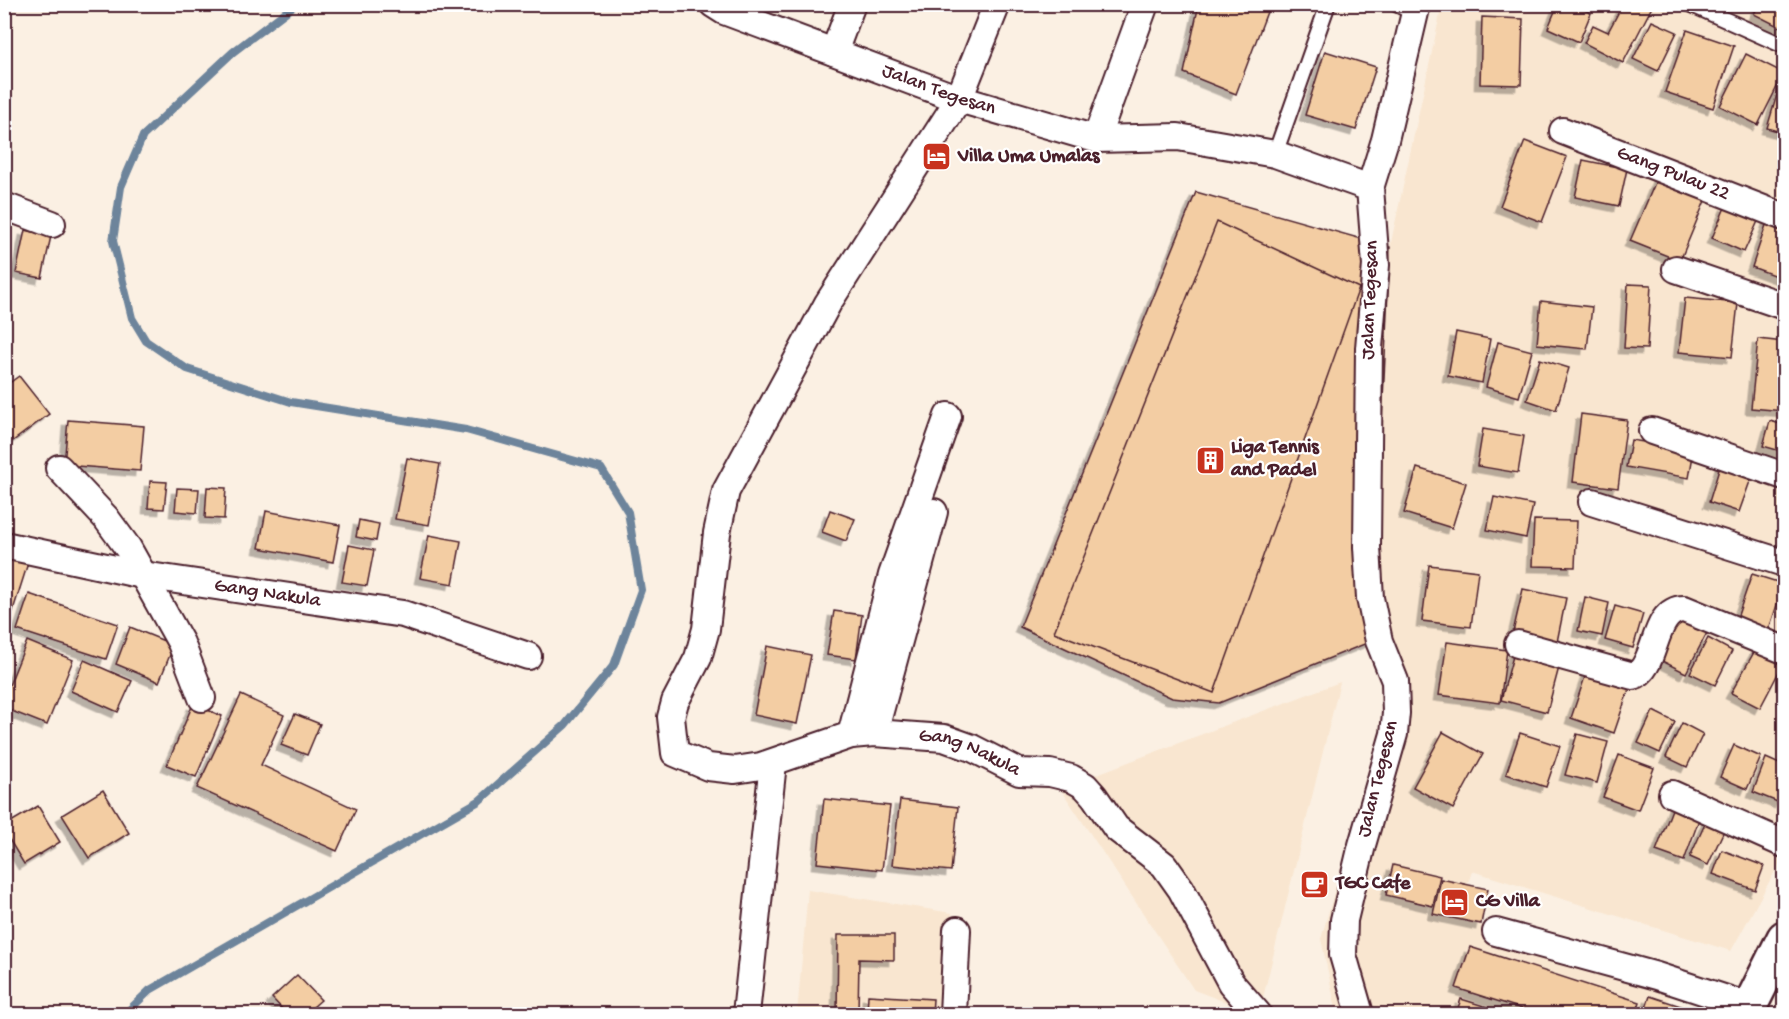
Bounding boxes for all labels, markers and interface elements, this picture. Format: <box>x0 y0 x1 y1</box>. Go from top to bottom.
street label: Jalan Tegesan <box>879 60 999 121</box>
hotel icon: Villa Uma Umalas <box>921 141 953 173</box>
street label: Gang Pulau 22 <box>1613 141 1733 206</box>
place label: Villa Uma Umalas <box>957 146 1101 169</box>
street label: Jalan Tegesan <box>1357 240 1385 360</box>
place label: Liga Tennis and Padel <box>1230 437 1320 483</box>
building icon: Liga Tennis and Padel <box>1194 444 1226 476</box>
street label: Gang Nakula <box>213 574 323 613</box>
street label: Jalan Tegesan <box>1353 718 1405 840</box>
street label: Gang Nakula <box>918 725 1025 783</box>
cafe icon: TGC Cafe <box>1299 868 1331 900</box>
place label: TGC Cafe <box>1334 873 1411 896</box>
hotel icon: CG Villa <box>1439 886 1471 918</box>
place label: CG Villa <box>1475 891 1540 914</box>

